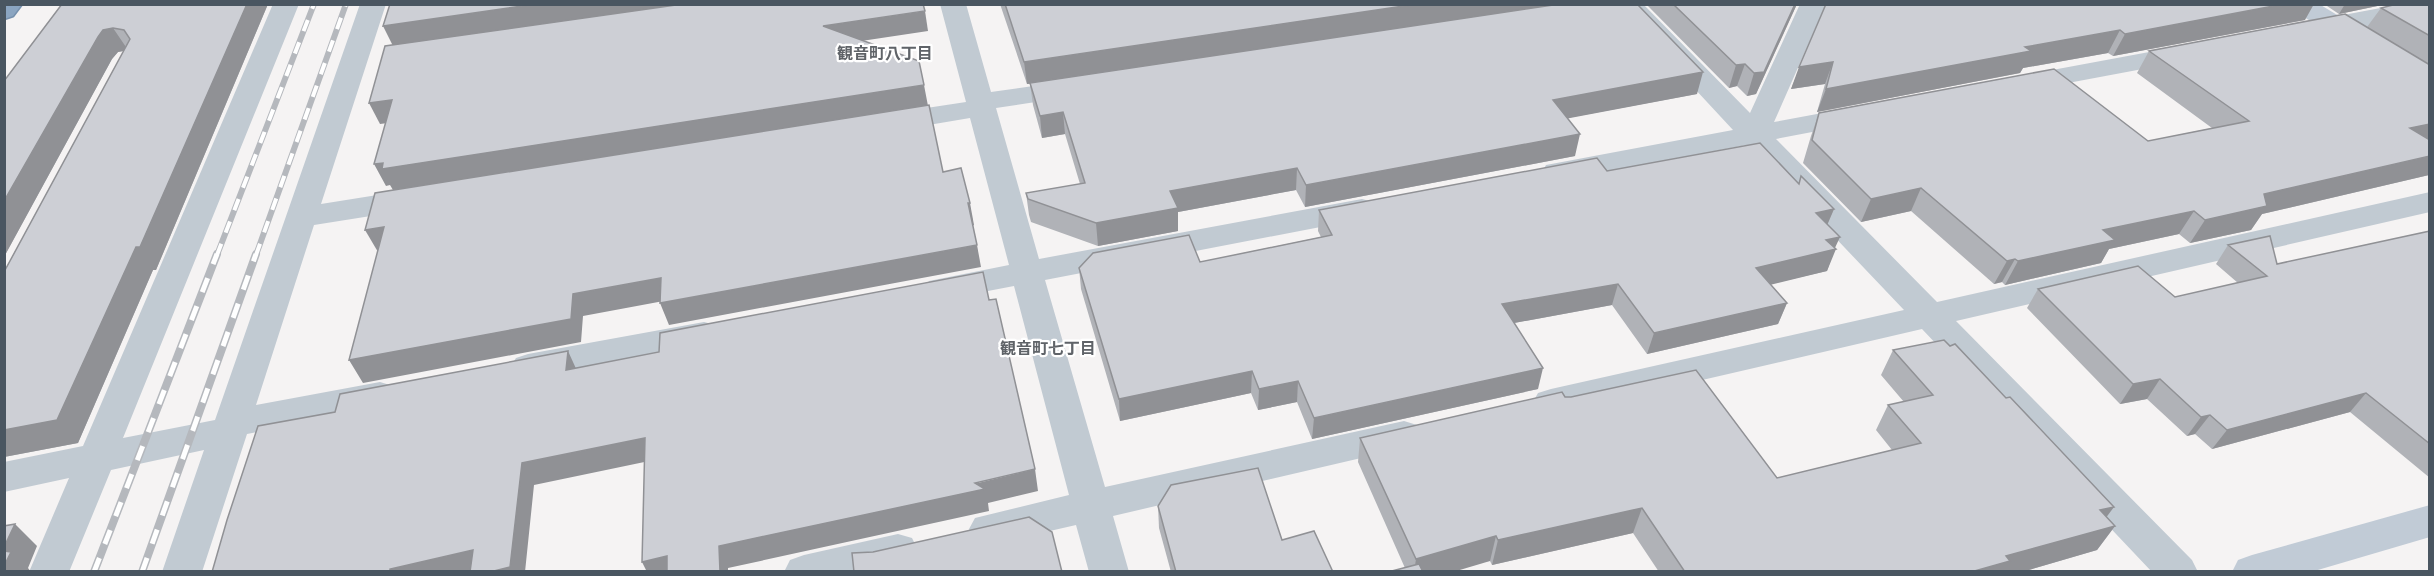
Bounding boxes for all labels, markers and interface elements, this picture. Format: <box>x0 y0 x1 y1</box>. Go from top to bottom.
district label: 観音町八丁目 <box>837 44 933 63</box>
district label: 観音町七丁目 <box>1000 339 1096 358</box>

